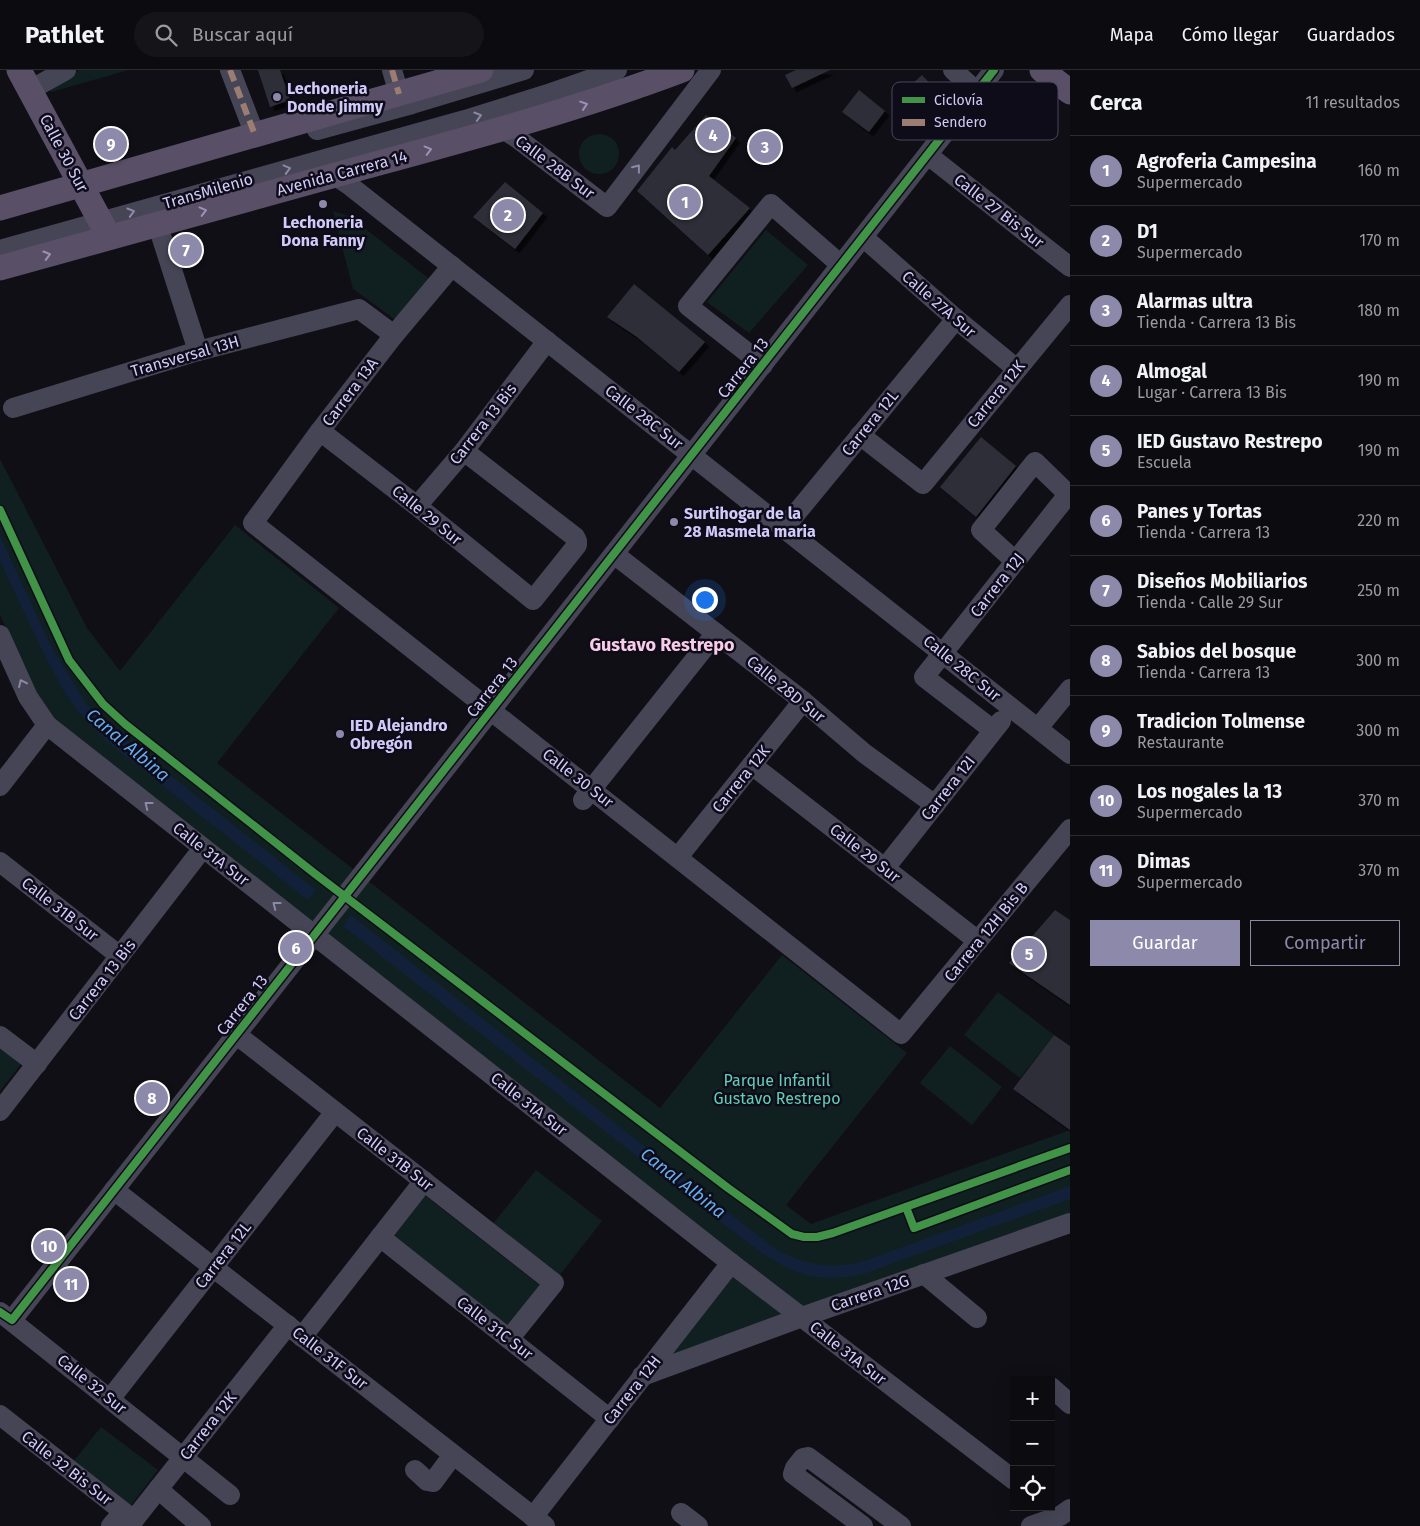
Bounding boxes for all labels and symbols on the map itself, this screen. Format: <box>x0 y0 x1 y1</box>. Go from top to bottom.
place label: Lechoneria Donde Jimmy <box>287 79 384 116</box>
legend <box>892 82 1058 140</box>
marker: Lechoneria Donde Jimmy <box>271 91 283 103</box>
text: Ciclovía <box>934 92 983 109</box>
one-way arrow <box>579 100 587 110</box>
street label: Calle 30 Sur <box>36 111 93 196</box>
one-way arrow <box>473 111 481 121</box>
text: Sendero <box>934 114 987 131</box>
pin: 4 <box>697 116 729 154</box>
pin: 9 <box>95 125 127 163</box>
pin: 3 <box>749 128 781 166</box>
street label: Calle 28B Sur <box>512 131 599 204</box>
one-way arrow <box>423 145 431 155</box>
street label: Avenida Carrera 14 <box>275 146 410 200</box>
one-way arrow <box>283 164 291 174</box>
one-way arrow <box>631 165 639 174</box>
street label: TransMilenio <box>161 169 255 213</box>
street label: Calle 27 Bis Sur <box>950 170 1048 253</box>
pin: 1 <box>669 183 701 221</box>
pin: 2 <box>492 196 524 234</box>
marker: Lechoneria Dona Fanny <box>317 198 329 210</box>
one-way arrow <box>199 206 207 216</box>
one-way arrow <box>126 208 134 218</box>
place label: Lechoneria Dona Fanny <box>281 213 366 250</box>
pin: 7 <box>170 231 202 269</box>
one-way arrow <box>42 250 50 260</box>
street label: Calle 27A Sur <box>898 267 980 342</box>
street label: Transversal 13H <box>129 331 241 381</box>
street label: Carrera 13 <box>713 334 773 402</box>
street label: Carrera 13A <box>318 353 382 430</box>
street label: Carrera 12K <box>963 356 1029 431</box>
street label: Carrera 13 Bis <box>445 380 521 468</box>
street label: Calle 28C Sur <box>601 381 687 454</box>
street label: Carrera 12L <box>838 386 902 460</box>
street label: Calle 29 Sur <box>388 481 466 549</box>
place label: Surtihogar de la 28 Masmela maria <box>684 504 816 541</box>
marker: Surtihogar de la 28 Masmela maria <box>668 516 680 528</box>
street label: Carrera 12J <box>966 549 1028 621</box>
your location <box>692 587 718 613</box>
street label: Calle 28C Sur <box>920 631 1005 705</box>
district label: Gustavo Restrepo <box>589 634 735 656</box>
street label: Calle 28D Sur <box>743 652 830 727</box>
street label: Carrera 13 <box>462 653 522 721</box>
one-way arrow <box>18 679 29 688</box>
water label: Canal Albina <box>82 704 174 786</box>
place label: IED Alejandro Obregón <box>350 716 448 753</box>
marker: IED Alejandro Obregón <box>334 728 346 740</box>
street label: Carrera 12K <box>708 741 774 816</box>
street label: Calle 30 Sur <box>539 744 618 812</box>
street label: Carrera 12I <box>917 752 979 824</box>
one-way arrow <box>144 802 154 811</box>
street label: Calle 31A Sur <box>169 818 254 890</box>
street label: Calle 29 Sur <box>826 820 905 887</box>
street label: Calle 31B Sur <box>18 873 103 945</box>
street label: Carrera 12H Bis B <box>940 878 1032 986</box>
one-way arrow <box>273 903 282 911</box>
pin: 6 <box>280 929 312 967</box>
pin: 5 <box>1013 935 1045 973</box>
street label: Carrera 13 Bis <box>64 936 140 1024</box>
street label: Carrera 13 <box>212 971 272 1039</box>
street label: Calle 31A Sur <box>487 1068 572 1140</box>
park label: Parque Infantil Gustavo Restrepo <box>713 1071 841 1108</box>
pin: 8 <box>136 1079 168 1117</box>
street label: Calle 31B Sur <box>353 1123 438 1195</box>
water label: Canal Albina <box>636 1143 730 1223</box>
street label: Carrera 12L <box>191 1218 255 1292</box>
pin: 10 <box>33 1227 65 1265</box>
pin: 11 <box>55 1265 87 1303</box>
street label: Carrera 12G <box>828 1271 912 1315</box>
street label: Calle 31C Sur <box>453 1292 538 1364</box>
street label: Calle 31A Sur <box>806 1317 891 1389</box>
street label: Calle 31F Sur <box>289 1323 372 1394</box>
street label: Calle 32 Sur <box>53 1350 131 1418</box>
street label: Carrera 12H <box>599 1352 665 1428</box>
street label: Carrera 12K <box>176 1388 241 1464</box>
street label: Calle 32 Bis Sur <box>18 1427 117 1510</box>

